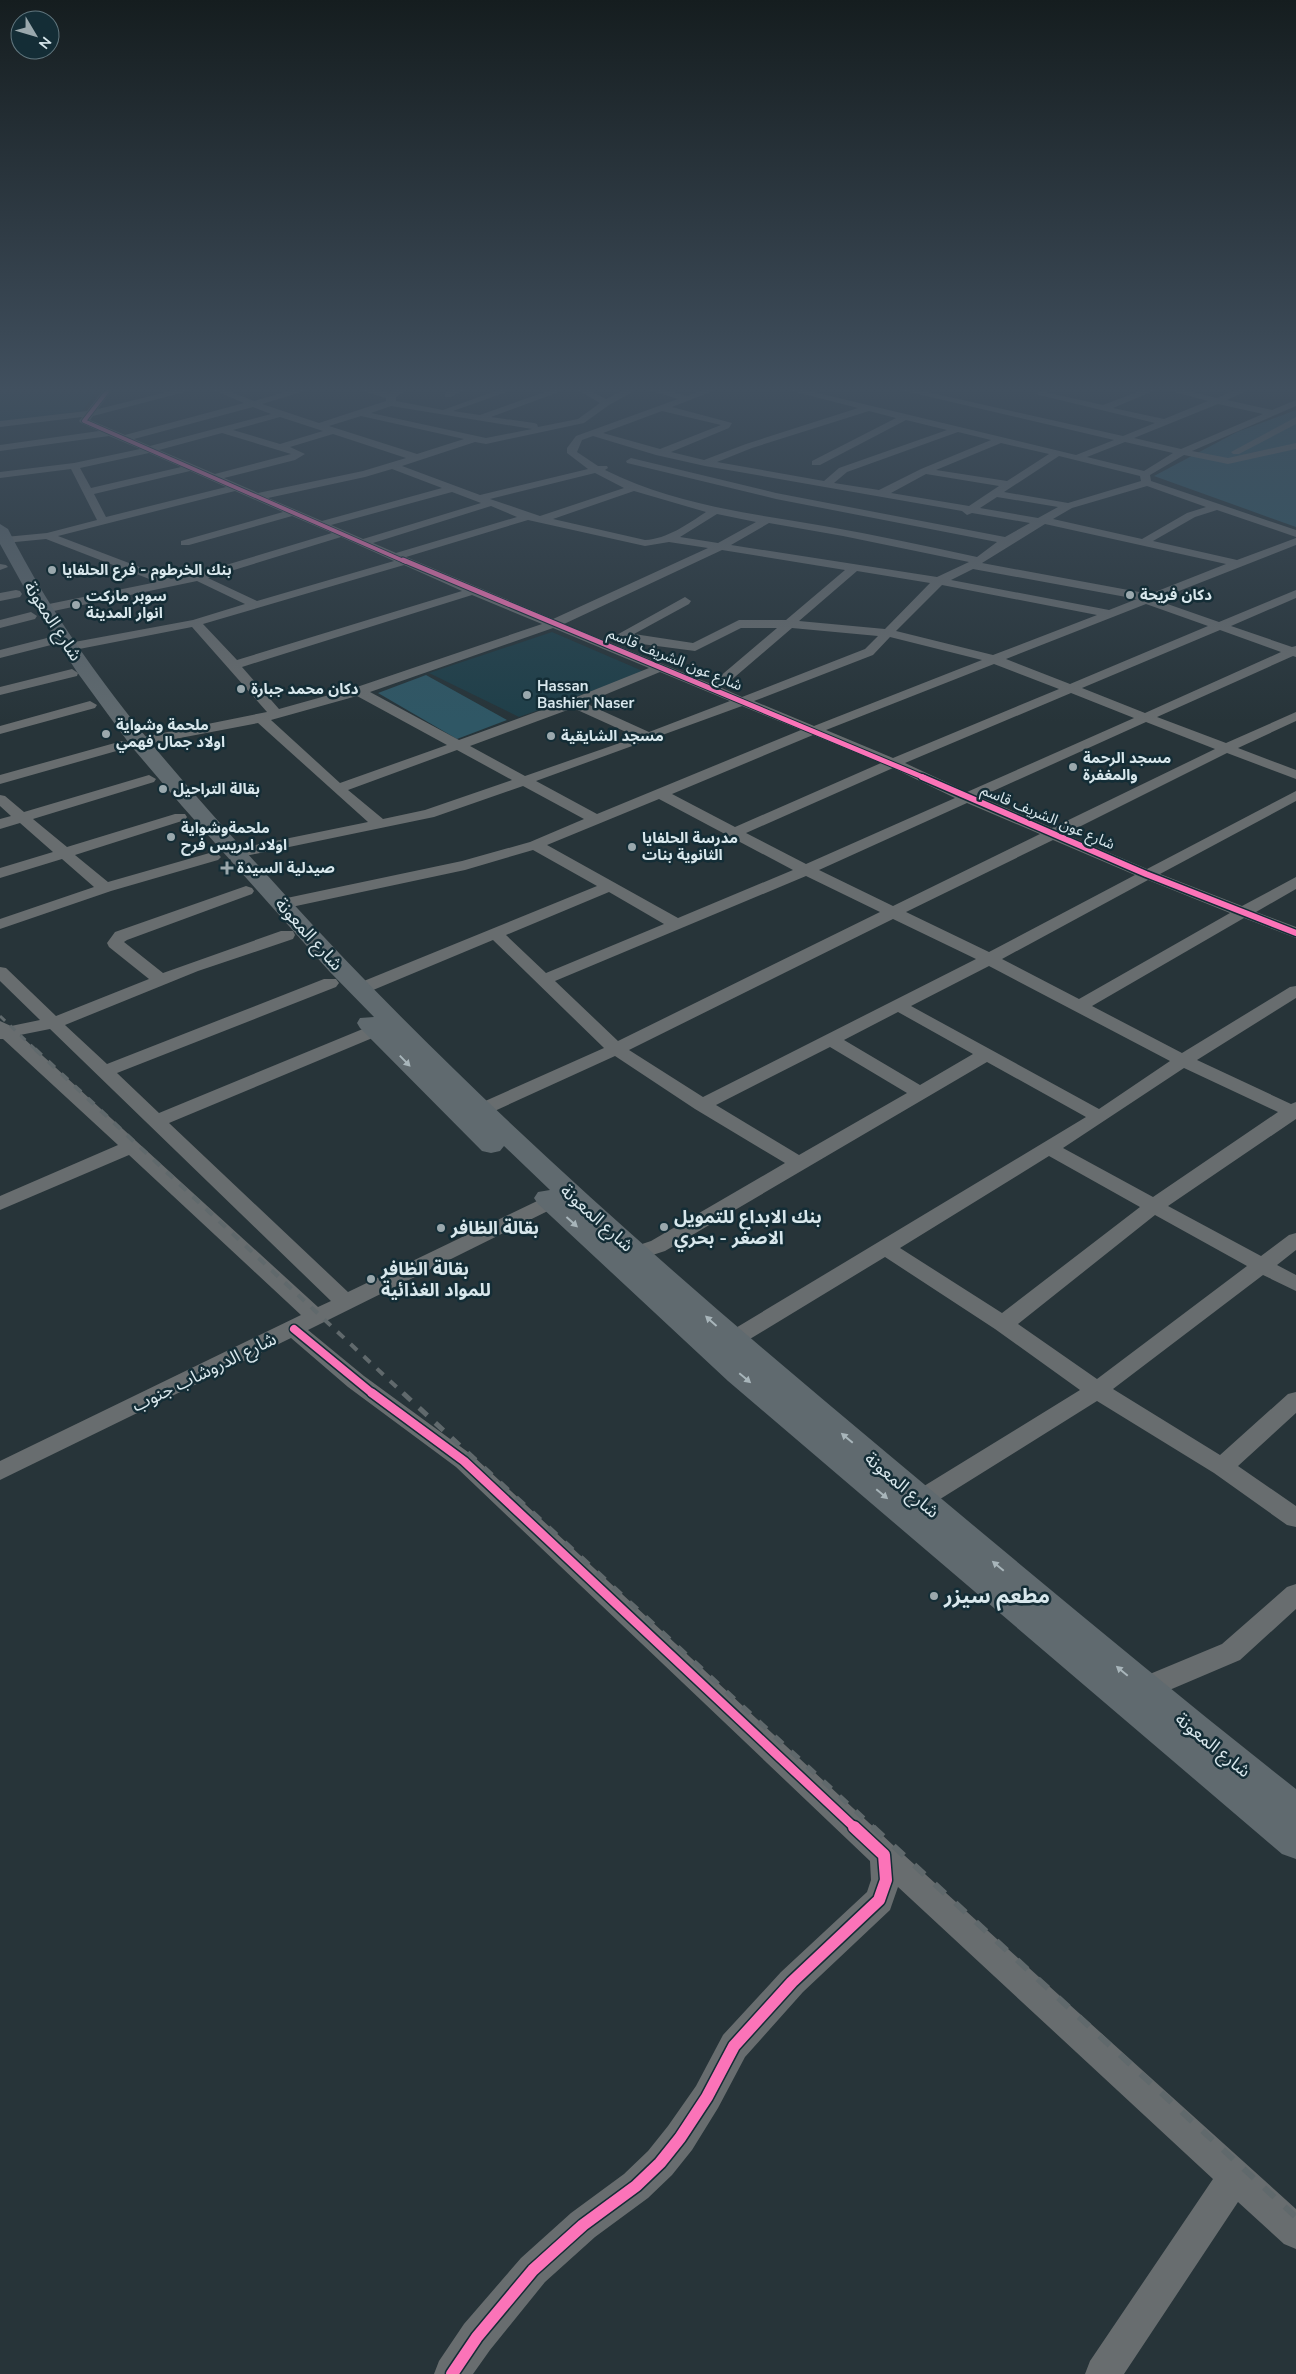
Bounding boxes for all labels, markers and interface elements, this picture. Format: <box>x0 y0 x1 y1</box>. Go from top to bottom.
north arrow <box>10 10 60 60</box>
text: N <box>34 33 56 53</box>
place label: بنك الخرطوم - فرع الحلفايا <box>62 560 232 581</box>
marker: بنك الخرطوم - فرع الحلفايا <box>46 564 58 576</box>
street label: شارع المعونة <box>17 576 88 667</box>
place label: دكان فريحة <box>1140 585 1212 605</box>
place label: سوبر ماركت انوار المدينة <box>86 586 167 623</box>
marker: دكان فريحة <box>1124 589 1136 601</box>
marker: سوبر ماركت انوار المدينة <box>70 599 82 611</box>
street label: شارع عون الشريف قاسم <box>604 623 746 697</box>
place label: Hassan Bashier Naser <box>537 676 634 713</box>
place label: دكان محمد جبارة <box>251 679 359 699</box>
marker: دكان محمد جبارة <box>235 683 247 695</box>
marker: Hassan Bashier Naser <box>521 689 533 701</box>
place label: ملحمة وشواية اولاد جمال فهمي <box>116 715 225 753</box>
place label: مسجد الشايقية <box>561 726 664 746</box>
marker: ملحمة وشواية اولاد جمال فهمي <box>100 728 112 740</box>
marker: مسجد الشايقية <box>545 730 557 742</box>
place label: مسجد الرحمة والمغفرة <box>1083 748 1171 785</box>
marker: مسجد الرحمة والمغفرة <box>1067 761 1079 773</box>
place label: بقالة التراحيل <box>173 779 260 799</box>
street label: شارع عون الشريف قاسم <box>977 780 1118 856</box>
marker: بقالة التراحيل <box>157 783 169 795</box>
place label: ملحمةوشواية اولاد ادريس فرح <box>181 818 287 856</box>
place label: مدرسة الحلفايا الثانوية بنات <box>642 828 738 865</box>
marker: ملحمةوشواية اولاد ادريس فرح <box>165 831 177 843</box>
marker: مدرسة الحلفايا الثانوية بنات <box>626 841 638 853</box>
place label: صيدلية السيدة <box>237 858 335 878</box>
marker: صيدلية السيدة <box>221 862 233 874</box>
street label: شارع المعونة <box>268 892 348 977</box>
one-way arrow <box>399 1054 411 1066</box>
street label: شارع المعونة <box>554 1179 639 1259</box>
place label: بنك الابداع للتمويل الاصغر - بحري <box>674 1205 822 1252</box>
place label: بقالة الظافر <box>450 1216 539 1240</box>
one-way arrow <box>566 1216 578 1228</box>
marker: بنك الابداع للتمويل الاصغر - بحري <box>658 1221 670 1233</box>
marker: بقالة الظافر <box>435 1222 447 1234</box>
place label: بقالة الظافر للمواد الغذائية <box>380 1257 491 1302</box>
marker: بقالة الظافر للمواد الغذائية <box>365 1273 377 1285</box>
one-way arrow <box>705 1315 717 1327</box>
street label: شارع الدروشاب جنوب <box>128 1327 281 1419</box>
one-way arrow <box>738 1372 750 1384</box>
one-way arrow <box>841 1433 854 1444</box>
street label: شارع المعونة <box>858 1447 944 1525</box>
one-way arrow <box>875 1489 888 1500</box>
one-way arrow <box>991 1561 1004 1572</box>
place label: مطعم سيزر <box>943 1582 1050 1611</box>
marker: مطعم سيزر <box>928 1590 940 1602</box>
one-way arrow <box>1116 1666 1128 1677</box>
street label: شارع المعونة <box>1169 1707 1256 1784</box>

